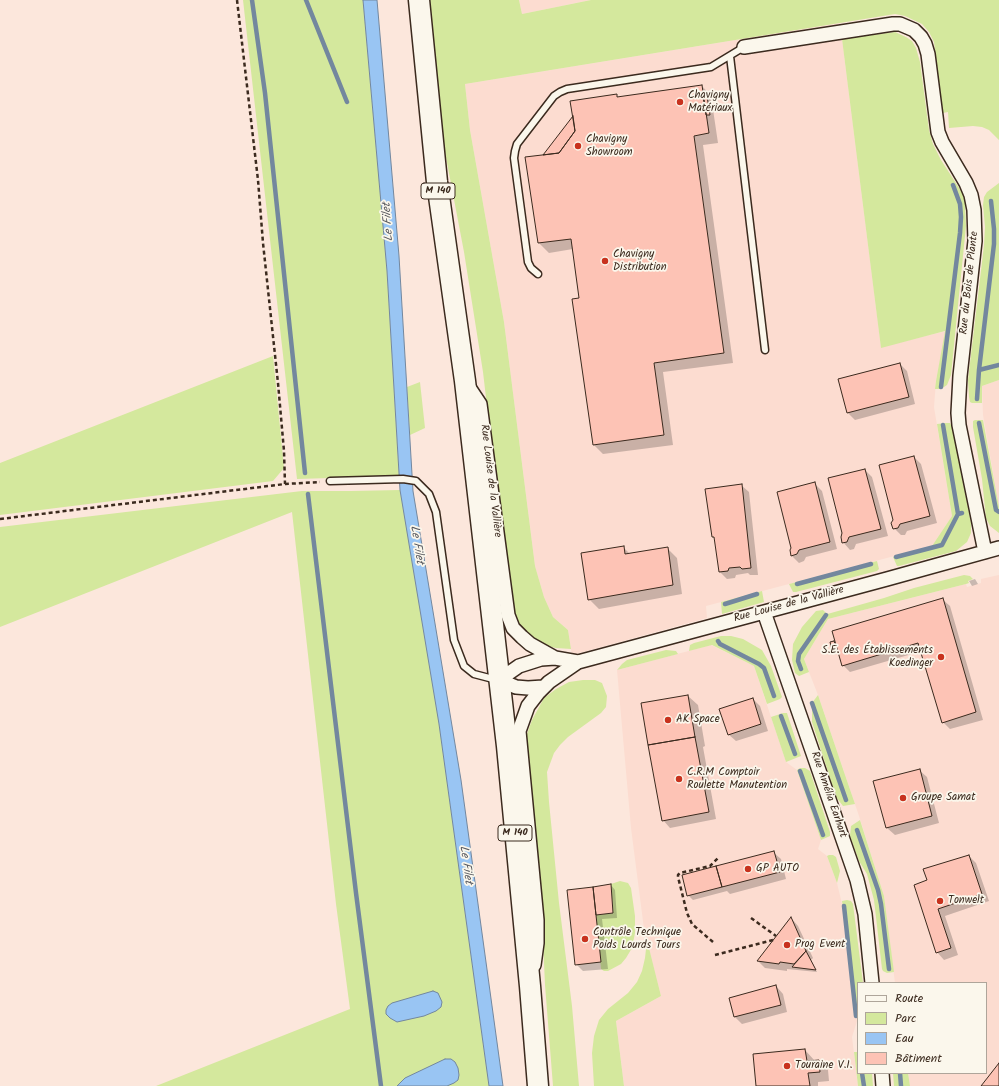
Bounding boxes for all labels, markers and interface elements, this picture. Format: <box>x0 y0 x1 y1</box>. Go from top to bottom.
place label: Chavigny Matériaux <box>688 89 732 115</box>
marker: Chavigny Matériaux <box>675 97 685 107</box>
place label: Chavigny Showroom <box>586 133 632 159</box>
marker: Chavigny Showroom <box>573 141 583 151</box>
road number: M 140 <box>421 183 455 199</box>
water label: Le Filet <box>380 202 398 242</box>
street label: Rue du Bois de Plante <box>958 231 982 335</box>
place label: Chavigny Distribution <box>613 248 667 274</box>
marker: Chavigny Distribution <box>600 256 610 266</box>
street label: Rue Louise de la Vallière <box>477 424 503 538</box>
water label: Le Filet <box>406 525 426 565</box>
street label: Rue Louise de la Vallière <box>732 584 846 626</box>
place label: S.E. des Établissements Koedinger <box>822 644 933 670</box>
marker: S.E. des Établissements Koedinger <box>936 652 946 662</box>
place label: AK Space <box>676 713 720 727</box>
marker: AK Space <box>663 715 673 725</box>
street label: Rue Amélia Earhart <box>807 750 849 840</box>
place label: C.R.M Comptoir Roulette Manutention <box>687 766 787 792</box>
marker: C.R.M Comptoir Roulette Manutention <box>674 774 684 784</box>
place label: Groupe Samat <box>911 791 975 805</box>
marker: Groupe Samat <box>898 793 908 803</box>
road number: M 140 <box>498 825 532 841</box>
water label: Le Filet <box>455 845 475 885</box>
place label: GP AUTO <box>756 862 799 876</box>
marker: GP AUTO <box>743 864 753 874</box>
place label: Tonwelt <box>948 894 984 908</box>
marker: Tonwelt <box>935 896 945 906</box>
place label: Contrôle Technique Poids Lourds Tours <box>593 926 681 952</box>
marker: Contrôle Technique Poids Lourds Tours <box>580 934 590 944</box>
place label: Prog Event <box>795 938 845 952</box>
marker: Prog Event <box>782 940 792 950</box>
legend <box>857 982 987 1074</box>
text: Route <box>895 989 923 1008</box>
text: Parc <box>895 1009 916 1028</box>
text: Eau <box>895 1029 913 1048</box>
text: Bâtiment <box>895 1049 942 1068</box>
place label: Touraine V.I. <box>795 1059 852 1073</box>
marker: Touraine V.I. <box>782 1061 792 1071</box>

